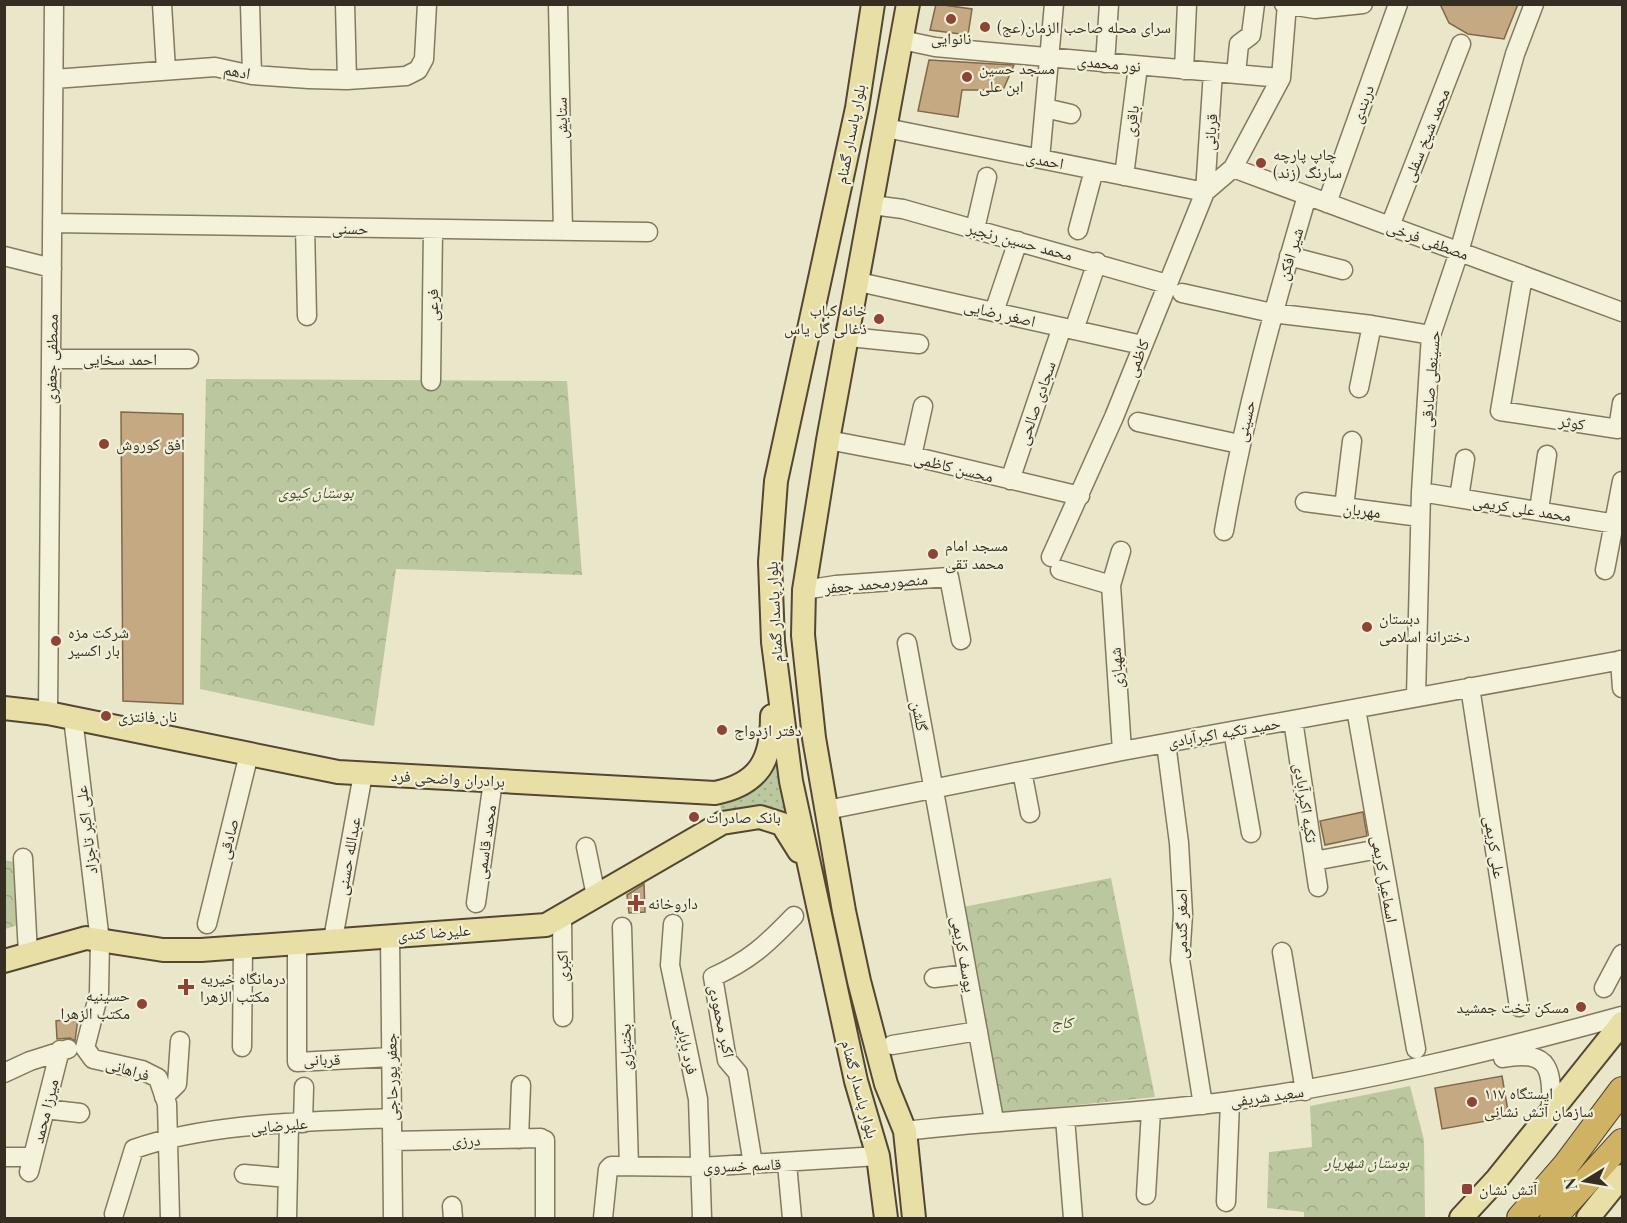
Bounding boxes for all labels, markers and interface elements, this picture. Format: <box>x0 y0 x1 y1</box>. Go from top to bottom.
marker: نانوایی <box>944 12 958 26</box>
place label: سرای محله صاحب الزمان(عج) <box>997 16 1171 38</box>
marker: سرای محله صاحب الزمان(عج) <box>978 20 992 34</box>
place label: نانوایی <box>931 27 971 49</box>
street label: نور محمدی <box>1076 49 1142 77</box>
place label: مسجد حسین ابن علی <box>979 57 1055 97</box>
street label: ادهم <box>222 58 252 84</box>
marker: مسجد حسین ابن علی <box>960 70 974 84</box>
street label: بلوار پاسدار گمنام <box>830 82 870 186</box>
street label: دربندی <box>1345 82 1379 126</box>
street label: محمد شیخ سفلی <box>1397 85 1455 185</box>
street label: ستایش <box>550 97 572 139</box>
street label: باقری <box>1118 104 1144 138</box>
street label: قربانی <box>1197 113 1223 151</box>
place label: چاپ پارچه سارنگ (زند) <box>1273 143 1342 182</box>
street label: احمدی <box>1024 146 1066 174</box>
marker: چاپ پارچه سارنگ (زند) <box>1254 156 1268 170</box>
street label: مصطفی فرخی <box>1384 215 1472 265</box>
street label: محمد حسین رنجبر <box>964 216 1075 266</box>
street label: حسنی <box>332 217 368 239</box>
street label: شیر افکن <box>1272 225 1308 283</box>
street label: فرعی <box>421 289 443 321</box>
street label: اصغر رضایی <box>962 294 1038 332</box>
place label: خانه کباب ذغالی گل یاس <box>784 299 867 339</box>
marker: خانه کباب ذغالی گل یاس <box>872 312 886 326</box>
street label: مصطفی جعفری <box>39 314 63 404</box>
street label: حسینعلی صادقی <box>1415 329 1445 429</box>
street label: کاظمی <box>1120 336 1154 380</box>
street label: احمد سخایی <box>83 348 157 370</box>
street label: سجادی صالحی <box>1011 358 1061 448</box>
street label: حسینی <box>1230 398 1260 444</box>
street label: کوثر <box>1557 409 1587 434</box>
place label: افق کوروش <box>116 433 185 455</box>
marker: افق کوروش <box>97 437 111 451</box>
street label: محسن کاظمی <box>912 447 996 487</box>
park label: بوستان کیوی <box>278 481 354 503</box>
street label: محمد علی کریمی <box>1471 489 1573 527</box>
street label: مهربان <box>1342 497 1382 523</box>
place label: مسجد امام محمد تقی <box>945 534 1008 574</box>
marker: مسجد امام محمد تقی <box>926 547 940 561</box>
street label: بلوار پاسدار گمنام <box>760 561 788 663</box>
street label: منصورمحمد جعفر <box>822 568 929 598</box>
place label: دبستان دخترانه اسلامی <box>1379 607 1470 647</box>
marker: دبستان دخترانه اسلامی <box>1360 620 1374 634</box>
place label: شرکت مزه بار اکسیر <box>67 621 129 660</box>
marker: شرکت مزه بار اکسیر <box>49 634 63 648</box>
street label: شهبازی <box>1104 647 1128 689</box>
street label: گلشن <box>906 699 934 733</box>
place label: نان فانتزی <box>118 705 177 727</box>
marker: نان فانتزی <box>99 709 113 723</box>
street label: حمید تکیه اکبرآبادی <box>1166 711 1282 753</box>
place label: دفتر ازدواج <box>734 719 802 741</box>
marker: دفتر ازدواج <box>715 723 729 737</box>
street label: تکیه اکبرآبادی <box>1289 762 1323 845</box>
street label: برادران واضحی فرد <box>391 764 505 792</box>
street label: علی اکبر تاجزاد <box>70 784 102 876</box>
street label: محمد قاسمی <box>469 803 501 881</box>
place label: بانک صادرات <box>706 806 781 827</box>
marker: بانک صادرات <box>687 810 701 824</box>
street label: علی کریمی <box>1479 814 1511 880</box>
street label: عبدالله حسنی <box>330 815 366 897</box>
street label: صادقی <box>212 816 244 862</box>
street label: اسماعیل کریمی <box>1366 834 1404 924</box>
street label: اصغر گندمی <box>1170 889 1192 959</box>
place label: داروخانه <box>648 892 698 913</box>
marker: داروخانه <box>629 896 643 910</box>
street label: یوسف کریمی <box>947 914 981 994</box>
street label: علیرضا کندی <box>397 918 471 946</box>
street label: اکبری <box>551 950 573 982</box>
place label: درمانگاه خیریه مکتب الزهرا <box>200 967 286 1006</box>
marker: درمانگاه خیریه مکتب الزهرا <box>177 978 195 996</box>
street label: اکبر محمودی <box>704 982 740 1060</box>
place label: حسینیه مکتب الزهرا <box>60 984 130 1023</box>
place label: مسکن تخت جمشید <box>1456 996 1569 1018</box>
marker: حسینیه مکتب الزهرا <box>135 997 149 1011</box>
marker: مسکن تخت جمشید <box>1574 1000 1588 1014</box>
park label: کاج <box>1052 1011 1075 1033</box>
street label: فرد بابایی <box>670 1016 704 1076</box>
street label: بختیاری <box>614 1023 636 1071</box>
street label: جعفر پورحاجی <box>379 1033 403 1121</box>
street label: بلوار پاسدار گمنام <box>836 1037 884 1141</box>
street label: قربانی <box>303 1048 341 1070</box>
street label: فراهانی <box>103 1052 153 1086</box>
street label: میرزا محمد <box>26 1076 63 1145</box>
street label: سعید شریفی <box>1229 1080 1305 1112</box>
place label: ایستگاه ۱۱۷ سازمان آتش نشانی <box>1484 1082 1593 1122</box>
marker: ایستگاه ۱۱۷ سازمان آتش نشانی <box>1465 1095 1479 1109</box>
street label: علیرضایی <box>249 1112 309 1138</box>
street label: درزی <box>451 1129 481 1151</box>
park label: بوستان شهریار <box>1324 1151 1410 1173</box>
north arrow <box>1555 1151 1615 1211</box>
street label: قاسم خسروی <box>702 1153 782 1177</box>
text: N <box>1558 1176 1581 1192</box>
place label: آتش نشان <box>1479 1178 1538 1200</box>
marker: آتش نشان <box>1460 1182 1474 1196</box>

